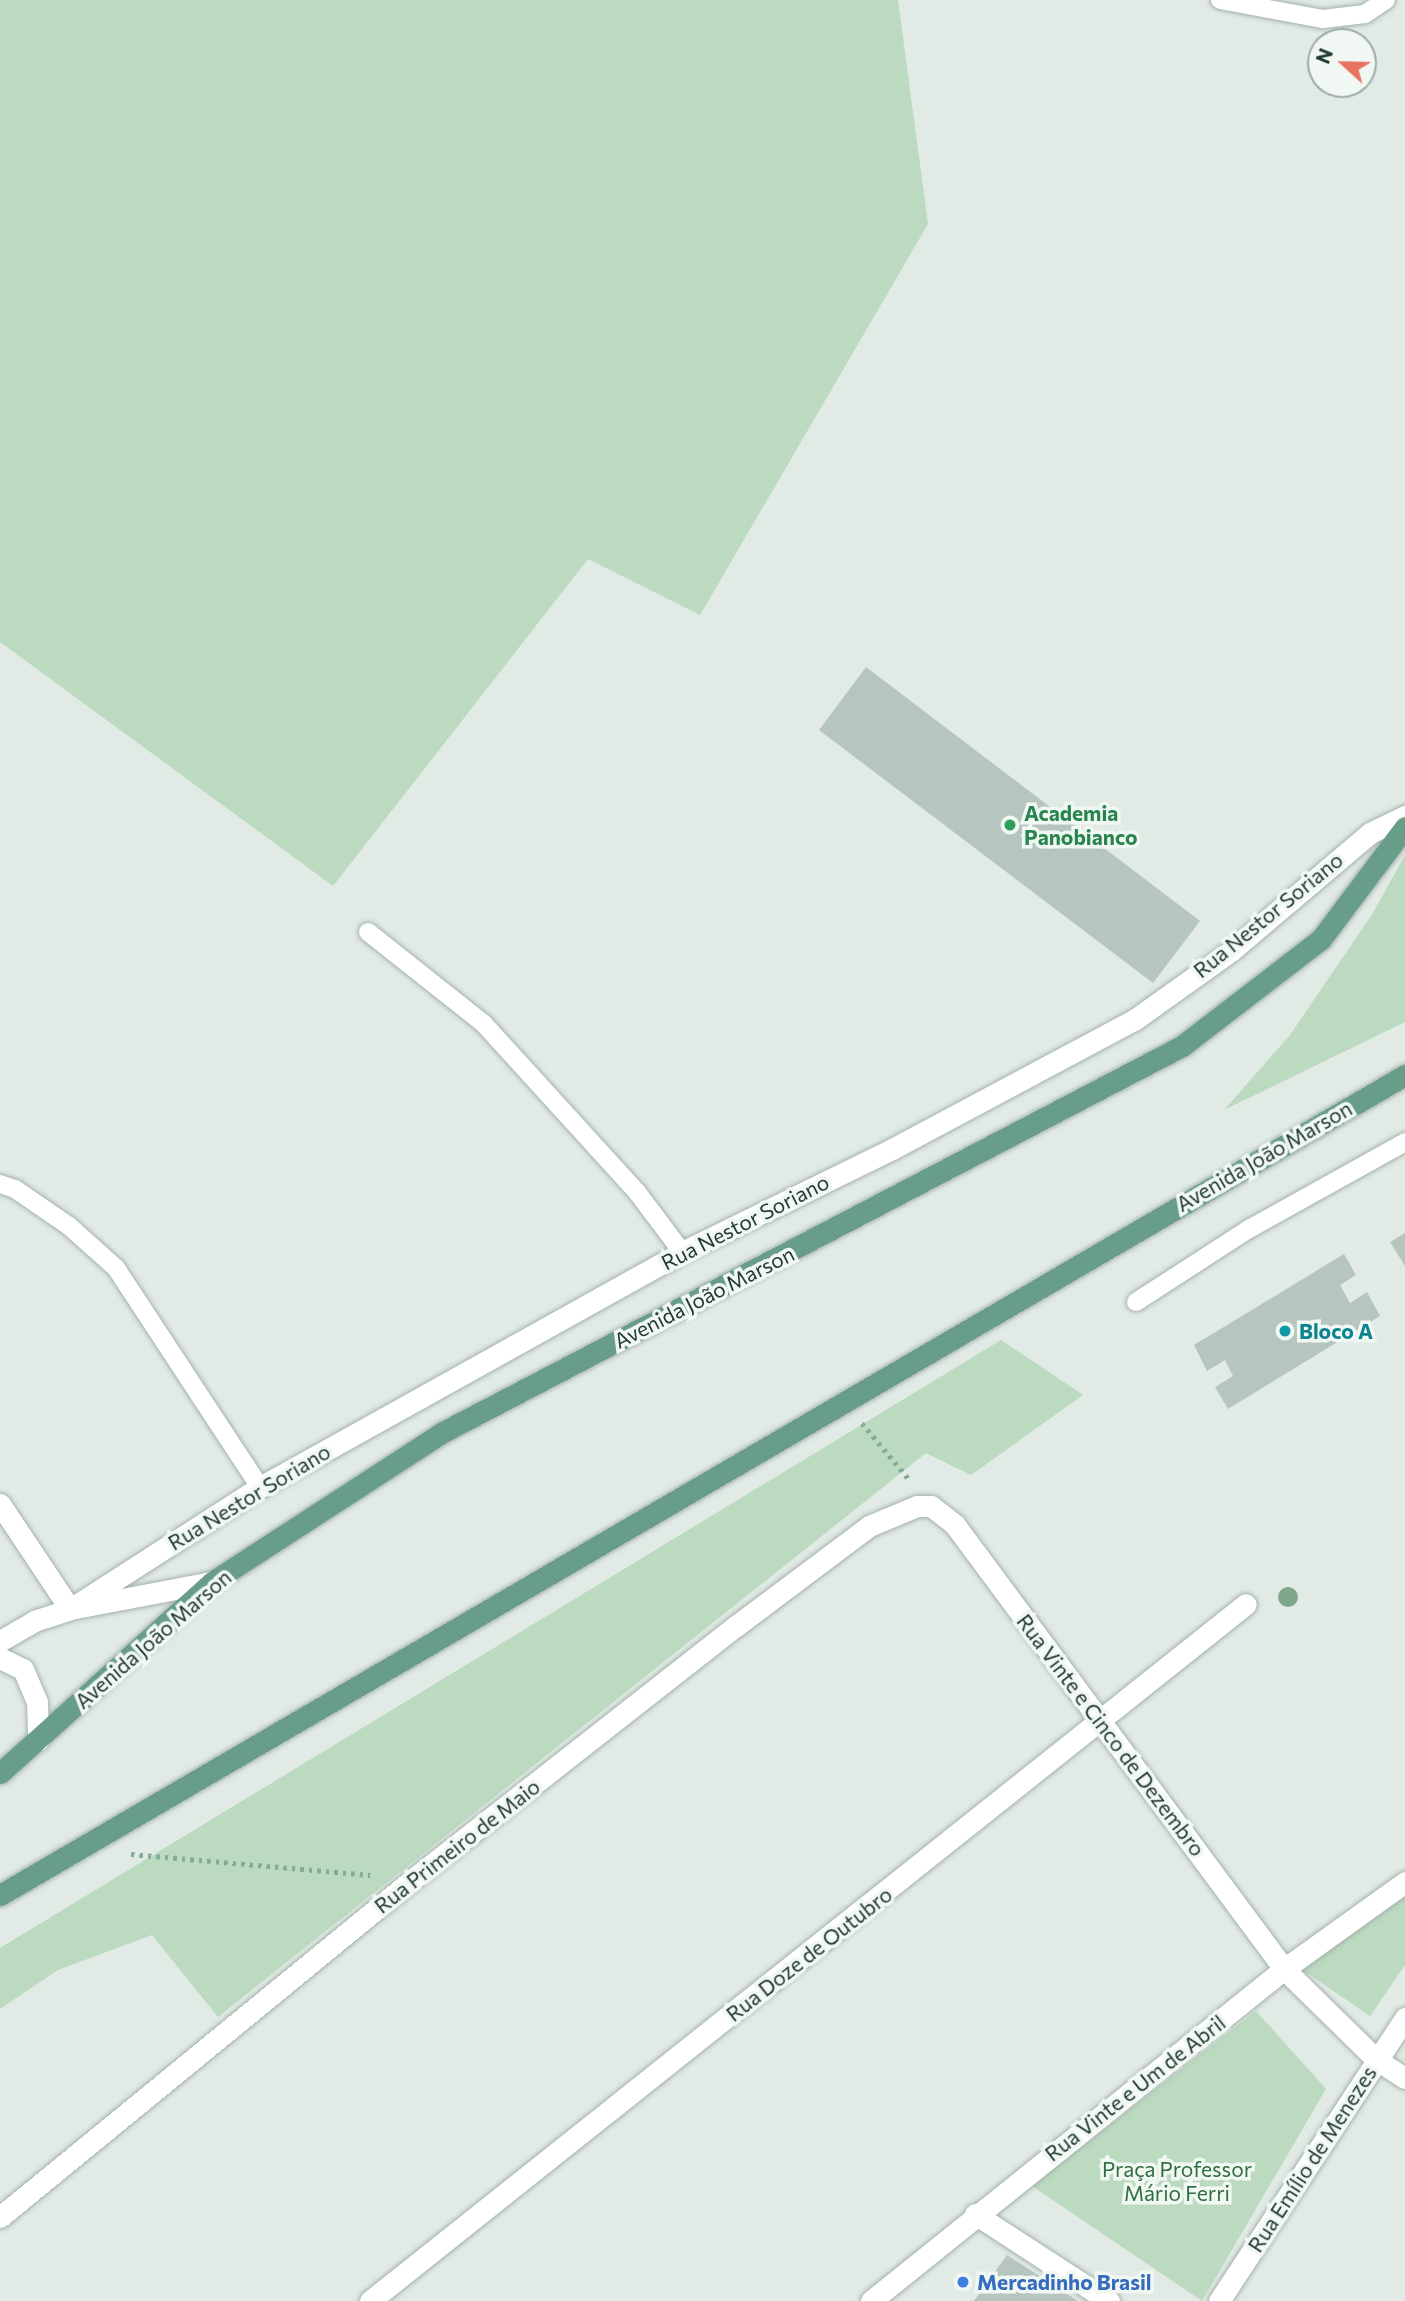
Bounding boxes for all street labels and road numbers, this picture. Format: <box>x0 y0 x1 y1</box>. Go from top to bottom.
street label: Rua Nestor Soriano <box>1188 847 1348 983</box>
street label: Avenida João Marson <box>1172 1095 1356 1217</box>
street label: Rua Nestor Soriano <box>657 1169 833 1275</box>
street label: Avenida João Marson <box>610 1241 798 1353</box>
street label: Rua Nestor Soriano <box>163 1439 335 1555</box>
street label: Avenida João Marson <box>70 1564 236 1714</box>
street label: Rua Vinte e Cinco de Dezembro <box>1012 1609 1210 1861</box>
street label: Rua Primeiro de Maio <box>369 1774 545 1918</box>
street label: Rua Doze de Outubro <box>721 1881 897 2027</box>
street label: Rua Vinte e Um de Abril <box>1040 2010 1230 2166</box>
street label: Rua Emílio de Menezes <box>1242 2061 1382 2257</box>

